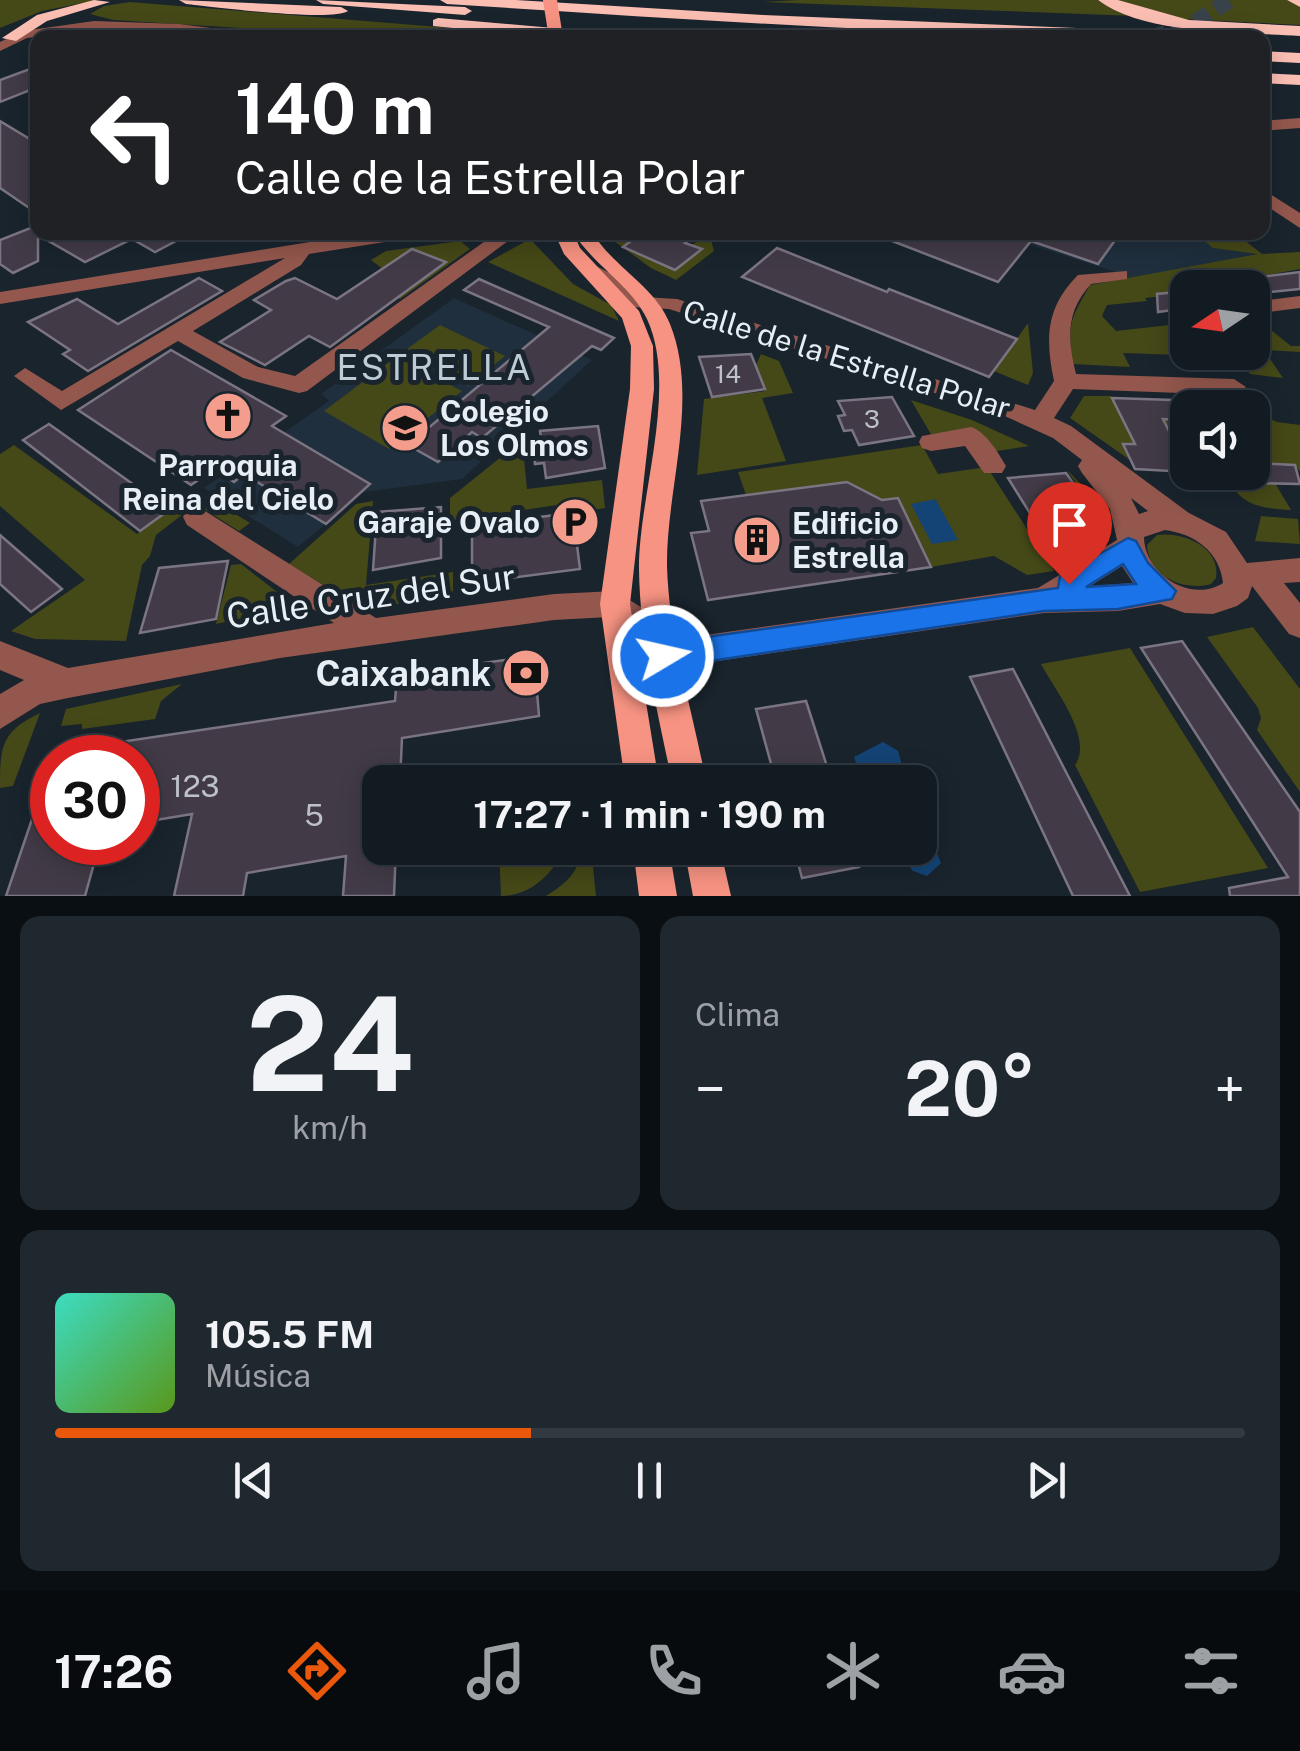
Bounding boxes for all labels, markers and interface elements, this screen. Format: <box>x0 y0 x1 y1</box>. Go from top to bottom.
text: 140 m <box>235 67 434 150</box>
icon: left <box>70 70 200 200</box>
text: Calle de la Estrella Polar <box>235 151 746 204</box>
north arrow <box>1170 270 1270 370</box>
map controls <box>1170 270 1270 490</box>
street label: Calle de la Estrella Polar <box>679 292 1015 426</box>
district label: ESTRELLA <box>337 347 533 388</box>
house number: 14 <box>715 359 741 389</box>
church icon: Parroquia Reina del Cielo <box>202 390 254 442</box>
button: sound <box>1170 390 1270 490</box>
place label: Colegio Los Olmos <box>440 393 589 463</box>
school or university icon: Colegio Los Olmos <box>379 402 431 454</box>
house number: 3 <box>864 404 880 434</box>
place label: Parroquia Reina del Cielo <box>122 447 334 517</box>
pin <box>1027 482 1112 585</box>
parking icon: Garaje Ovalo <box>549 496 601 548</box>
icon: arrive <box>1042 497 1097 552</box>
place label: Garaje Ovalo <box>358 504 540 540</box>
place label: Edificio Estrella <box>792 505 905 575</box>
building icon: Edificio Estrella <box>731 514 783 566</box>
street label: Calle Cruz del Sur <box>224 555 518 637</box>
position arrow <box>611 604 715 708</box>
bank icon: Caixabank <box>500 647 552 699</box>
place label: Caixabank <box>315 653 491 694</box>
speed limit sign: 30 <box>30 735 160 865</box>
house number: 123 <box>171 768 220 804</box>
text: 17:27 · 1 min · 190 m <box>473 792 826 837</box>
house number: 5 <box>304 797 324 833</box>
text: 24 <box>246 968 414 1120</box>
text: Clima <box>695 996 780 1033</box>
text: 20° <box>904 1045 1036 1133</box>
text: − <box>695 1057 726 1121</box>
text: + <box>1214 1057 1245 1121</box>
text: km/h <box>292 1109 368 1146</box>
text: 105.5 FM <box>205 1312 374 1357</box>
text: Música <box>205 1357 311 1394</box>
icon: previous <box>226 1453 281 1508</box>
icon: pause <box>622 1453 677 1508</box>
icon: next <box>1019 1453 1074 1508</box>
icon: directions <box>282 1636 352 1706</box>
icon: music <box>461 1636 531 1706</box>
icon: phone <box>639 1636 709 1706</box>
icon: climate <box>818 1636 888 1706</box>
icon: car <box>997 1636 1067 1706</box>
icon: filters <box>1176 1636 1246 1706</box>
text: 17:26 <box>54 1645 173 1698</box>

